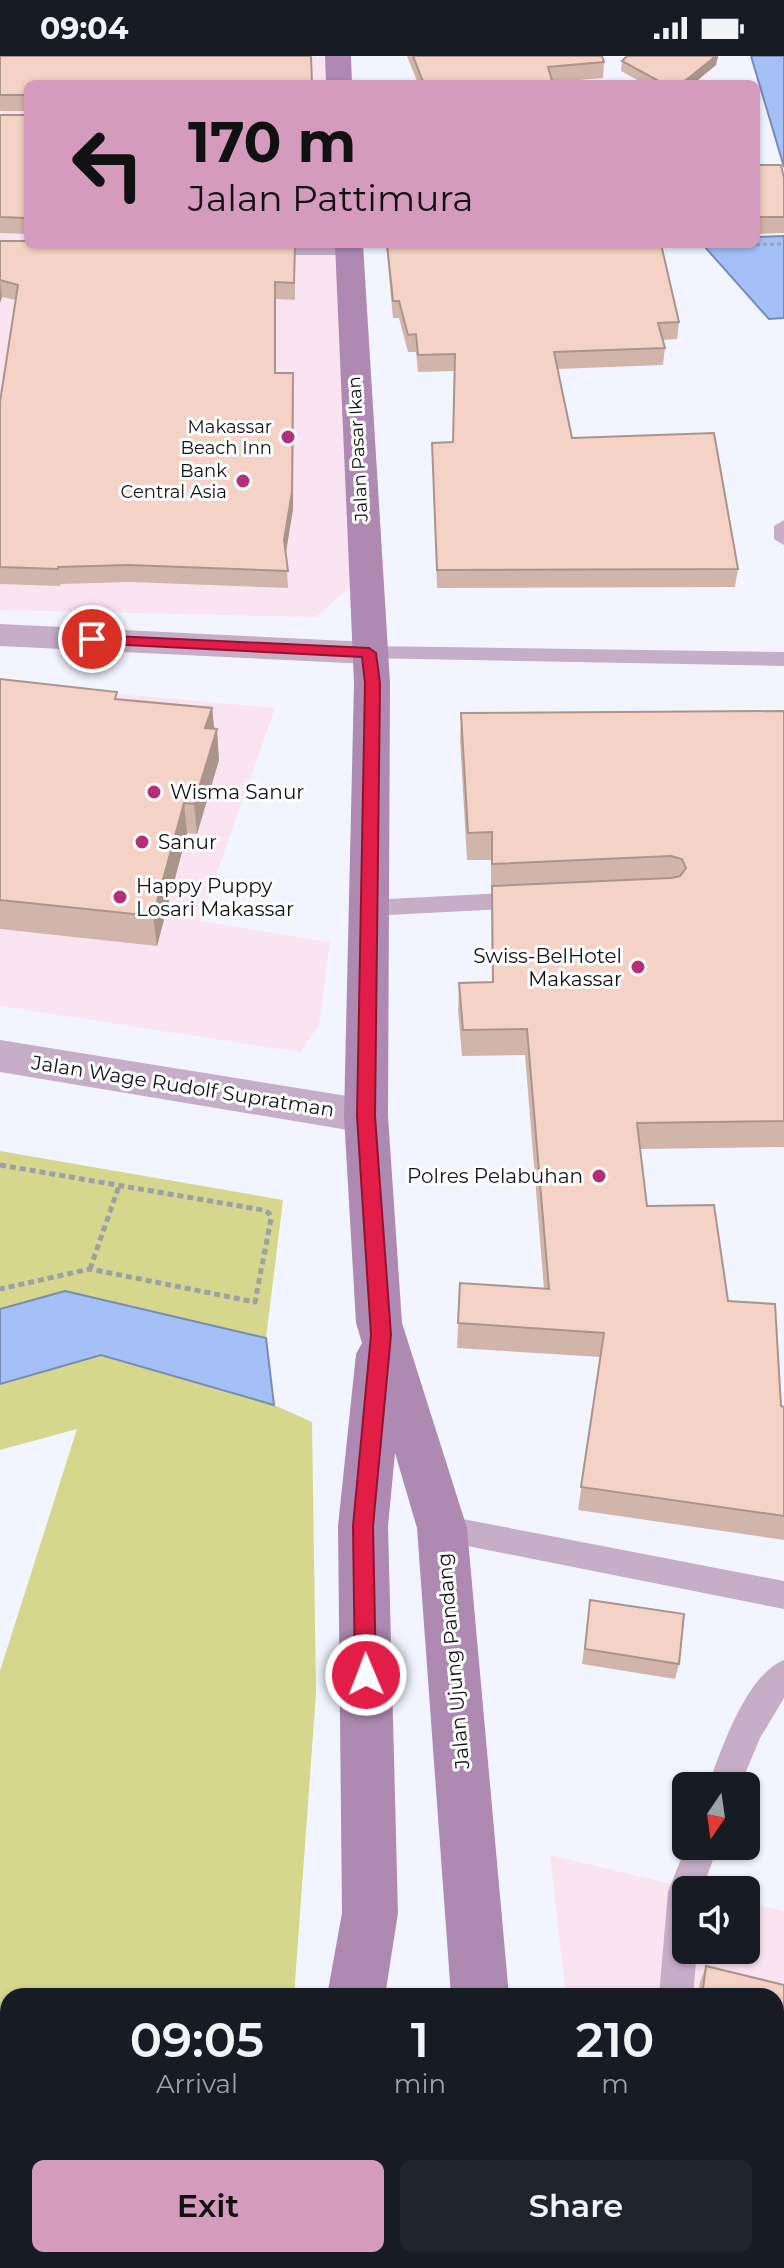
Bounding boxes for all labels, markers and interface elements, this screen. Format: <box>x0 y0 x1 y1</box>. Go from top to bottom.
text: 09:04 <box>40 10 128 47</box>
text: 170 m <box>188 108 356 176</box>
icon: left <box>56 112 160 216</box>
text: Jalan Pattimura <box>188 176 474 220</box>
street label: Jalan Pasar Ikan <box>343 376 373 523</box>
place label: Makassar Beach Inn <box>181 416 272 459</box>
marker: Makassar Beach Inn <box>279 428 297 446</box>
place label: Bank Central Asia <box>121 460 227 503</box>
marker: Bank Central Asia <box>234 472 252 490</box>
pin <box>58 605 126 673</box>
icon: arrive <box>70 617 114 661</box>
place label: Wisma Sanur <box>170 780 304 804</box>
marker: Wisma Sanur <box>145 783 163 801</box>
place label: Sanur <box>158 830 217 854</box>
marker: Sanur <box>133 833 151 851</box>
place label: Happy Puppy Losari Makassar <box>136 874 294 921</box>
marker: Happy Puppy Losari Makassar <box>111 888 129 906</box>
place label: Swiss-BelHotel Makassar <box>473 944 622 991</box>
marker: Swiss-BelHotel Makassar <box>629 958 647 976</box>
street label: Jalan Wage Rudolf Supratman <box>29 1050 336 1122</box>
place label: Polres Pelabuhan <box>407 1164 583 1188</box>
marker: Polres Pelabuhan <box>590 1167 608 1185</box>
street label: Jalan Ujung Pandang <box>432 1552 474 1771</box>
position arrow <box>324 1633 408 1717</box>
north arrow <box>672 1772 760 1860</box>
map controls <box>672 1772 760 1964</box>
button: sound <box>672 1876 760 1964</box>
text: 09:05 <box>130 2011 264 2069</box>
text: 1 <box>411 2011 429 2069</box>
text: 210 <box>576 2011 654 2069</box>
text: Arrival <box>156 2068 238 2100</box>
text: min <box>394 2068 446 2100</box>
text: m <box>601 2068 629 2100</box>
button: Exit <box>32 2160 384 2252</box>
button: Share <box>400 2160 752 2252</box>

